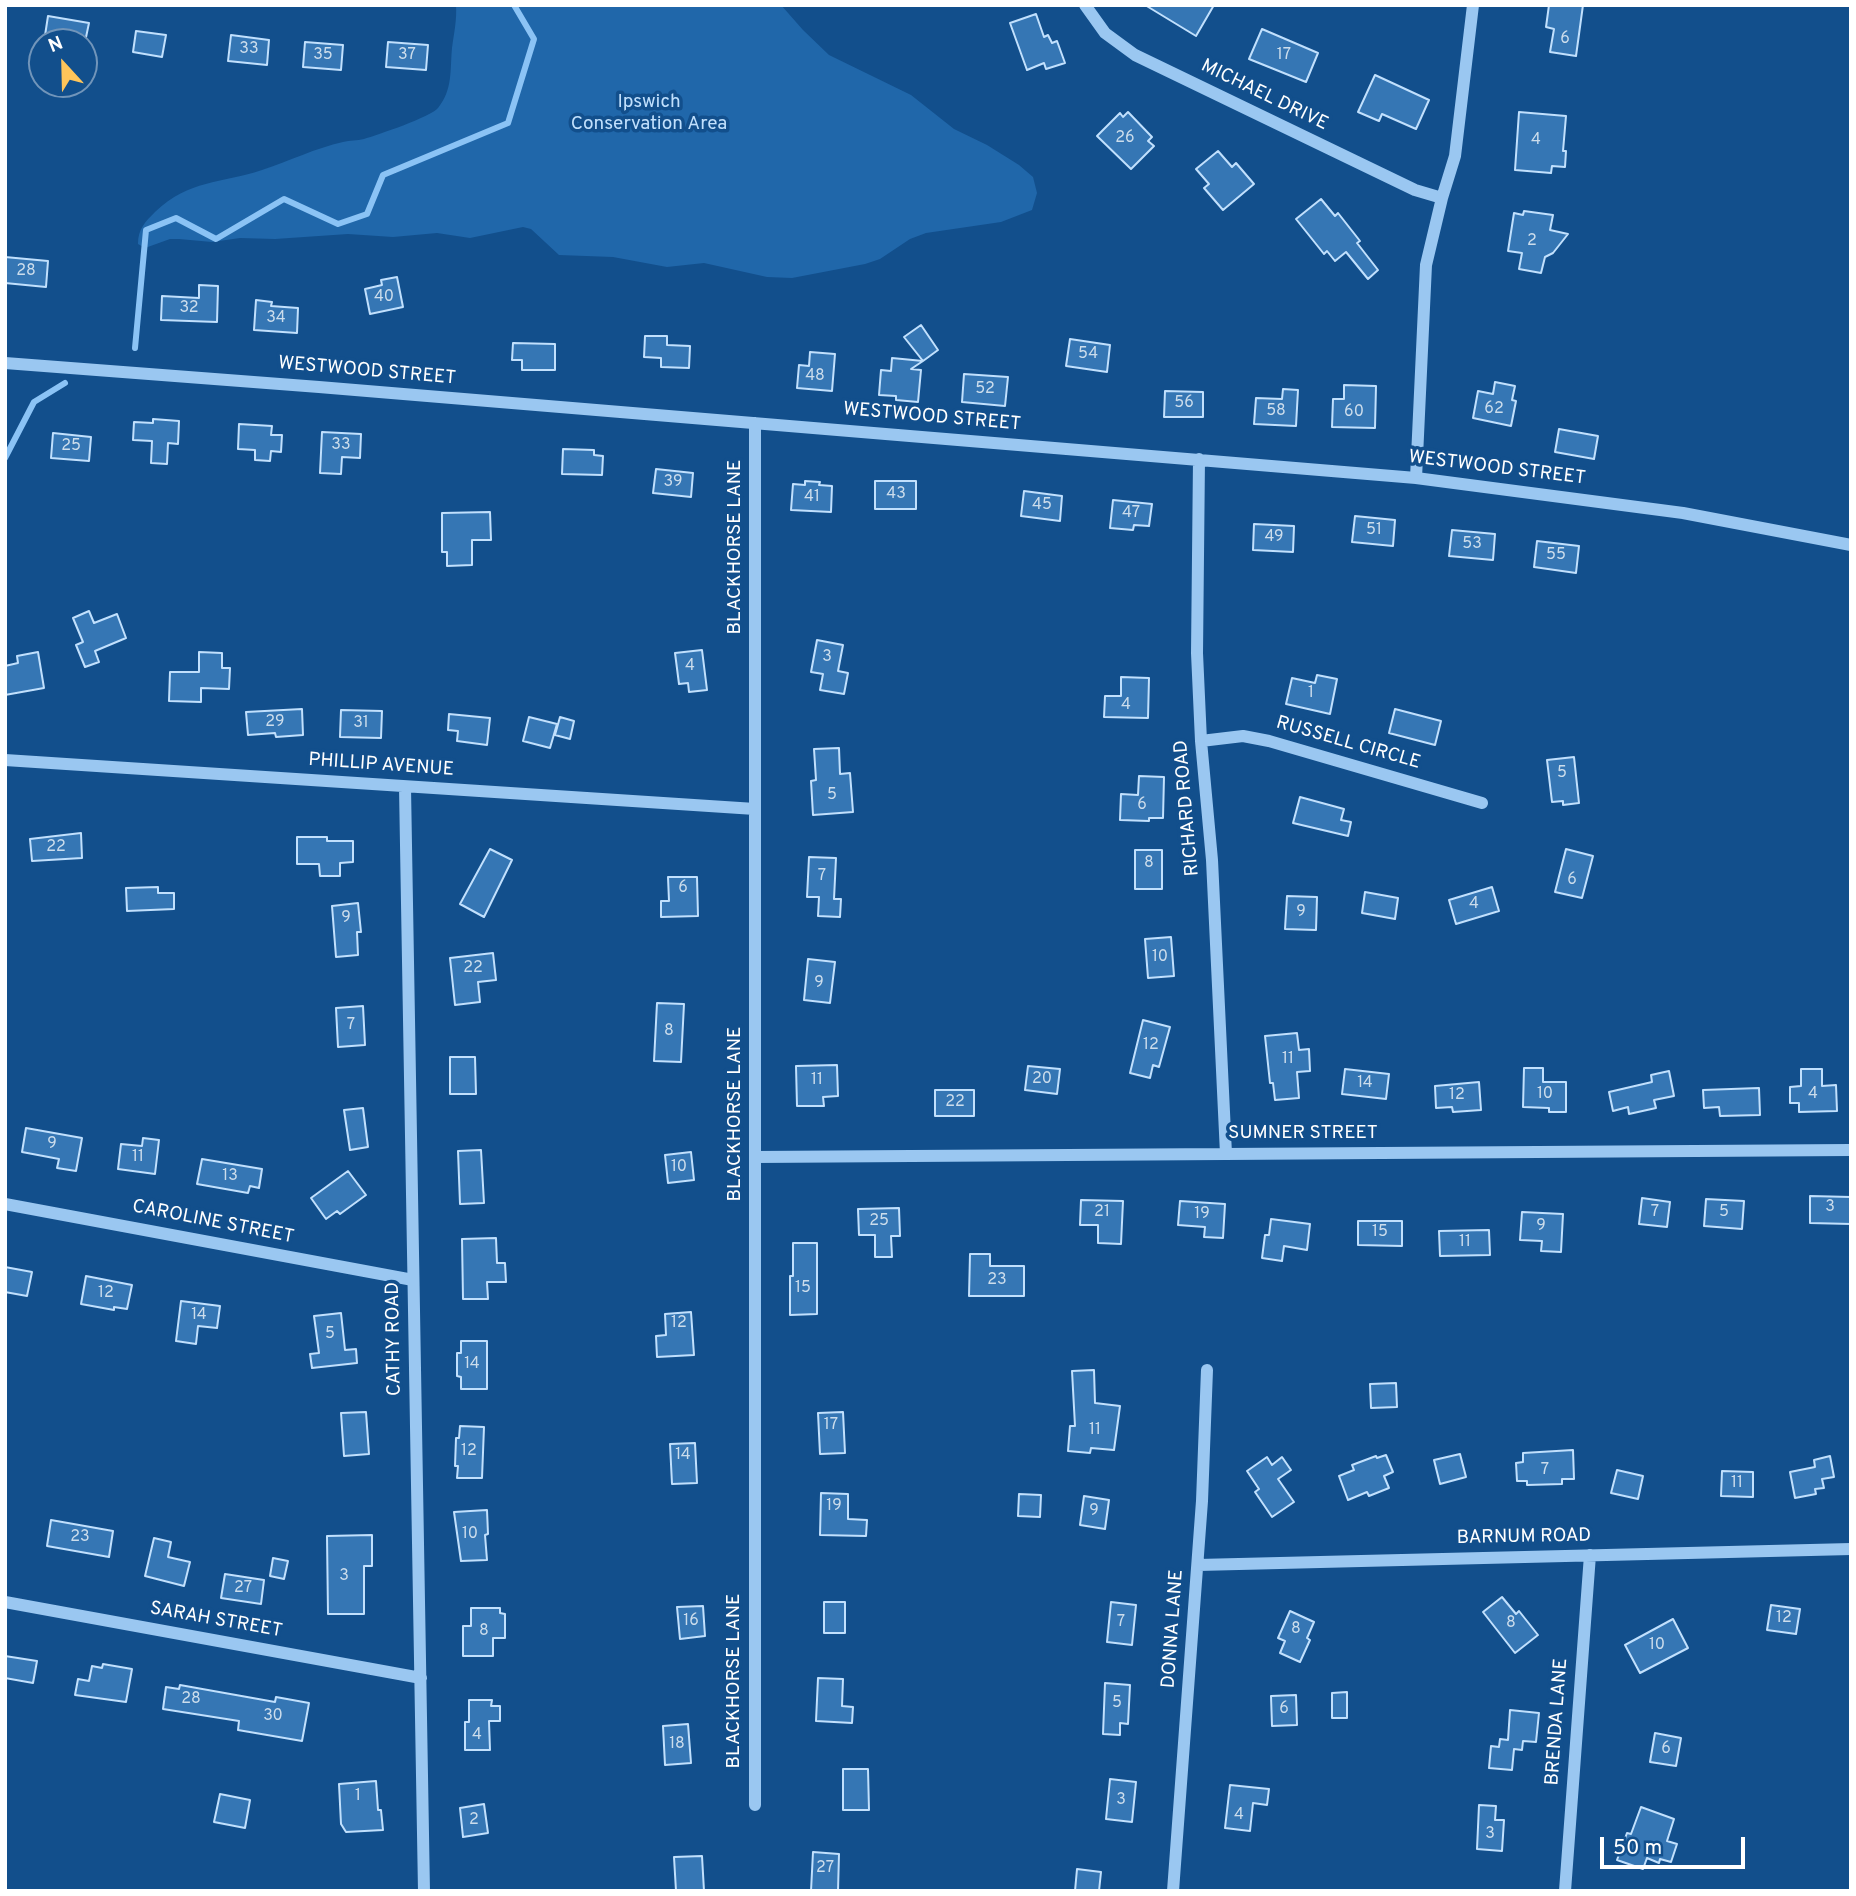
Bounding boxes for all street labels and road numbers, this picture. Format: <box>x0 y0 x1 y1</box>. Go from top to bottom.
street label: MICHAEL DRIVE <box>1197 55 1331 137</box>
street label: WESTWOOD STREET <box>277 353 457 391</box>
street label: WESTWOOD STREET <box>842 399 1022 437</box>
street label: WESTWOOD STREET <box>1407 447 1587 491</box>
street label: BLACKHORSE LANE <box>725 460 747 634</box>
street label: RUSSELL CIRCLE <box>1273 712 1423 776</box>
street label: RICHARD ROAD <box>1171 739 1205 877</box>
street label: PHILLIP AVENUE <box>307 750 455 782</box>
street label: BLACKHORSE LANE <box>725 1027 747 1201</box>
street label: SUMNER STREET <box>1228 1123 1378 1145</box>
street label: CAROLINE STREET <box>130 1196 296 1250</box>
street label: CATHY ROAD <box>383 1282 407 1396</box>
street label: BARNUM ROAD <box>1457 1525 1591 1551</box>
street label: DONNA LANE <box>1158 1569 1190 1689</box>
street label: BLACKHORSE LANE <box>724 1594 746 1768</box>
street label: SARAH STREET <box>148 1598 284 1644</box>
street label: BRENDA LANE <box>1542 1658 1574 1786</box>

